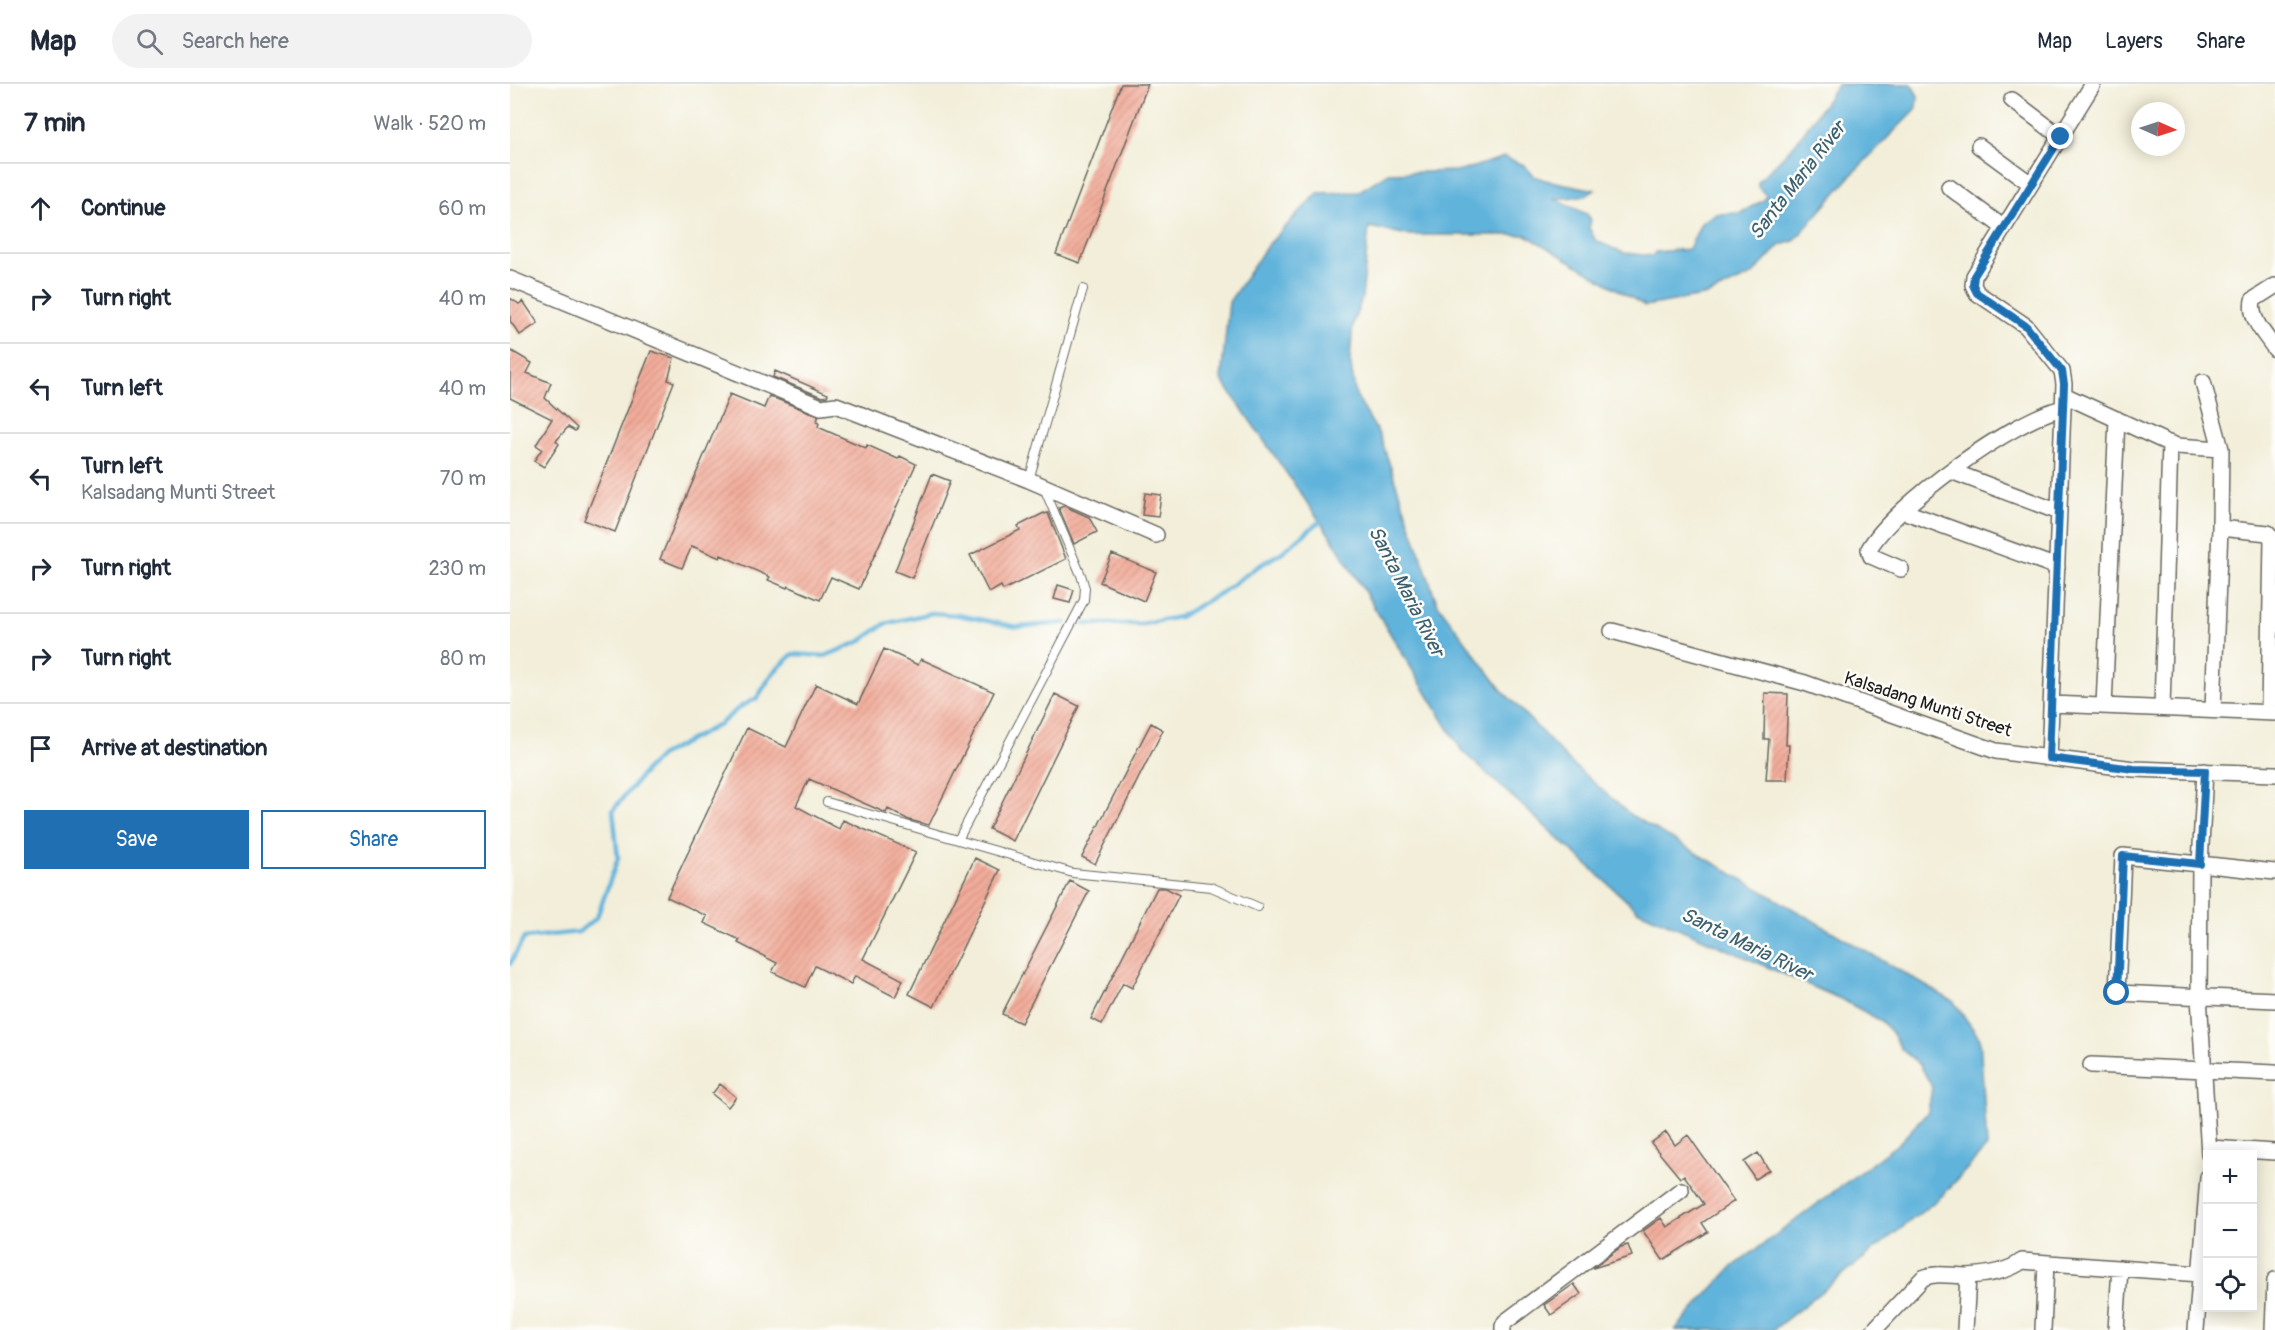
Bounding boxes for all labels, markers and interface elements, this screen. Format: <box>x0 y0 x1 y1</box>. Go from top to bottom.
search box <box>112 14 532 68</box>
text: Map <box>30 24 76 59</box>
icon: search <box>133 25 166 58</box>
text: Search here <box>181 27 289 55</box>
text: Map <box>2037 28 2072 55</box>
text: Layers <box>2105 28 2163 55</box>
text: Share <box>2196 28 2245 55</box>
north arrow <box>2131 102 2185 156</box>
text: 7 min <box>24 107 86 139</box>
text: Walk · 520 m <box>374 111 486 136</box>
water label: Santa Maria River <box>1744 114 1853 244</box>
route end <box>2047 123 2073 149</box>
icon: ahead <box>24 192 57 225</box>
text: Continue <box>81 194 165 222</box>
text: 60 m <box>439 196 486 221</box>
icon: right <box>24 282 57 315</box>
text: Turn right <box>81 284 171 312</box>
text: 40 m <box>439 286 486 311</box>
icon: left <box>24 372 57 405</box>
text: Turn left <box>81 374 163 402</box>
text: 40 m <box>439 376 486 401</box>
text: Turn left <box>81 452 163 480</box>
icon: left <box>24 462 57 495</box>
text: 70 m <box>440 466 486 491</box>
text: Kalsadang Munti Street <box>81 480 275 505</box>
water label: Santa Maria River <box>1363 522 1451 663</box>
icon: right <box>24 552 57 585</box>
text: Turn right <box>81 554 171 582</box>
text: 230 m <box>429 556 486 581</box>
icon: right <box>24 642 57 675</box>
text: Turn right <box>81 644 171 672</box>
text: 80 m <box>440 646 486 671</box>
street label: Kalsadang Munti Street <box>1841 667 2015 743</box>
icon: arrive <box>24 732 57 765</box>
text: Arrive at destination <box>81 734 267 762</box>
button: Save <box>24 810 249 869</box>
button: Share <box>261 810 486 869</box>
water label: Santa Maria River <box>1677 902 1819 988</box>
route start <box>2103 979 2129 1005</box>
map controls <box>2203 1150 2257 1312</box>
button: + <box>2203 1150 2257 1204</box>
button: − <box>2203 1204 2257 1258</box>
button: locate <box>2203 1258 2257 1312</box>

